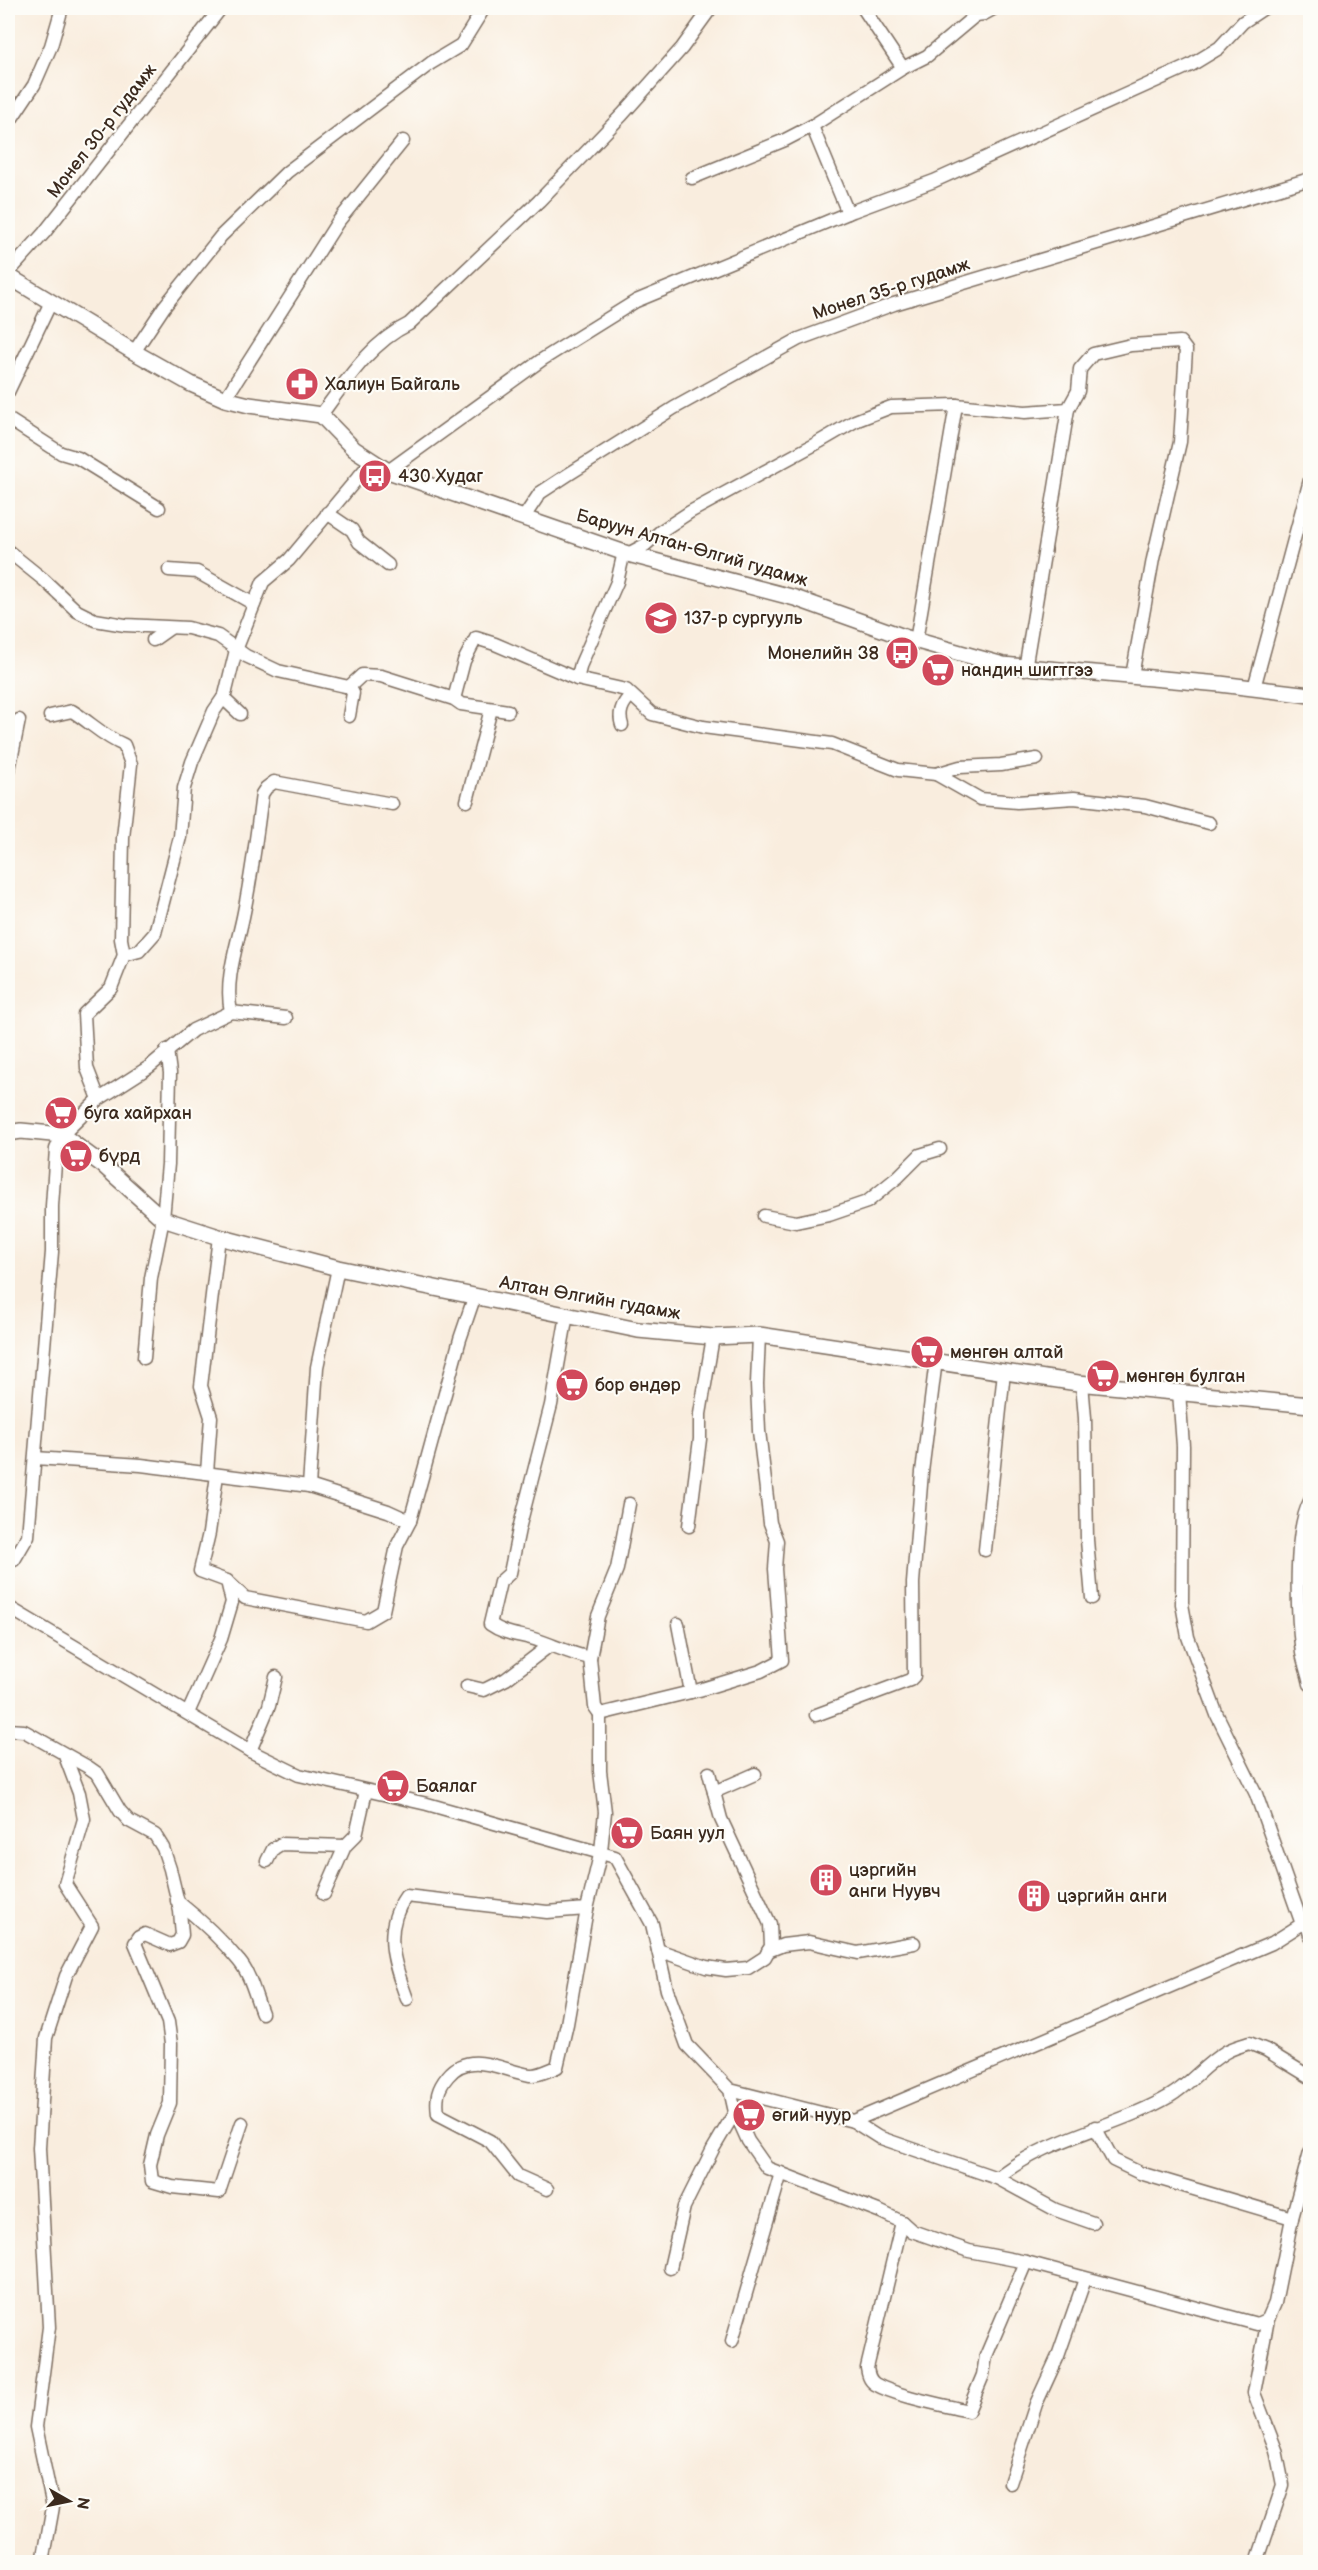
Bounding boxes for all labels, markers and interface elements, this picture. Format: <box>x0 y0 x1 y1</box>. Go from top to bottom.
street label: Монел 30-р гудамж <box>43 59 161 202</box>
street label: Монел 35-р гудамж <box>810 254 973 324</box>
pharmacy icon: Халиун Байгаль <box>284 366 320 402</box>
place label: Халиун Байгаль <box>325 374 460 395</box>
bus stop icon: 430 Худаг <box>357 458 393 494</box>
place label: 430 Худаг <box>398 466 483 487</box>
street label: Баруун Алтан-Өлгий гудамж <box>574 505 811 591</box>
school or university icon: 137-р сургууль <box>643 600 679 636</box>
place label: 137-р сургууль <box>684 608 803 629</box>
bus stop icon: Монелийн 38 <box>884 635 920 671</box>
place label: Монелийн 38 <box>767 643 879 664</box>
supermarket icon: нандин шигтгээ <box>920 652 956 688</box>
place label: нандин шигтгээ <box>961 660 1093 681</box>
supermarket icon: буга хайрхан <box>43 1095 79 1131</box>
place label: буга хайрхан <box>84 1103 192 1124</box>
supermarket icon: бүрд <box>58 1138 94 1174</box>
place label: бүрд <box>99 1146 140 1167</box>
street label: Алтан Өлгийн гудамж <box>497 1272 683 1324</box>
supermarket icon: мөнгөн алтай <box>909 1334 945 1370</box>
place label: мөнгөн алтай <box>950 1342 1063 1363</box>
supermarket icon: мөнгөн булган <box>1085 1358 1121 1394</box>
place label: мөнгөн булган <box>1126 1366 1245 1387</box>
supermarket icon: бор өндөр <box>554 1367 590 1403</box>
place label: бор өндөр <box>595 1375 681 1396</box>
supermarket icon: Баялаг <box>375 1768 411 1804</box>
place label: Баялаг <box>416 1776 477 1797</box>
supermarket icon: Баян уул <box>609 1815 645 1851</box>
place label: Баян уул <box>650 1823 725 1844</box>
place label: цэргийн анги Нуувч <box>849 1860 940 1902</box>
building icon: цэргийн анги Нуувч <box>808 1862 844 1898</box>
building icon: цэргийн анги <box>1016 1878 1052 1914</box>
place label: цэргийн анги <box>1057 1886 1167 1907</box>
supermarket icon: өгий нуур <box>731 2097 767 2133</box>
place label: өгий нуур <box>772 2105 851 2126</box>
north arrow <box>39 2471 99 2531</box>
text: N <box>72 2496 93 2511</box>

